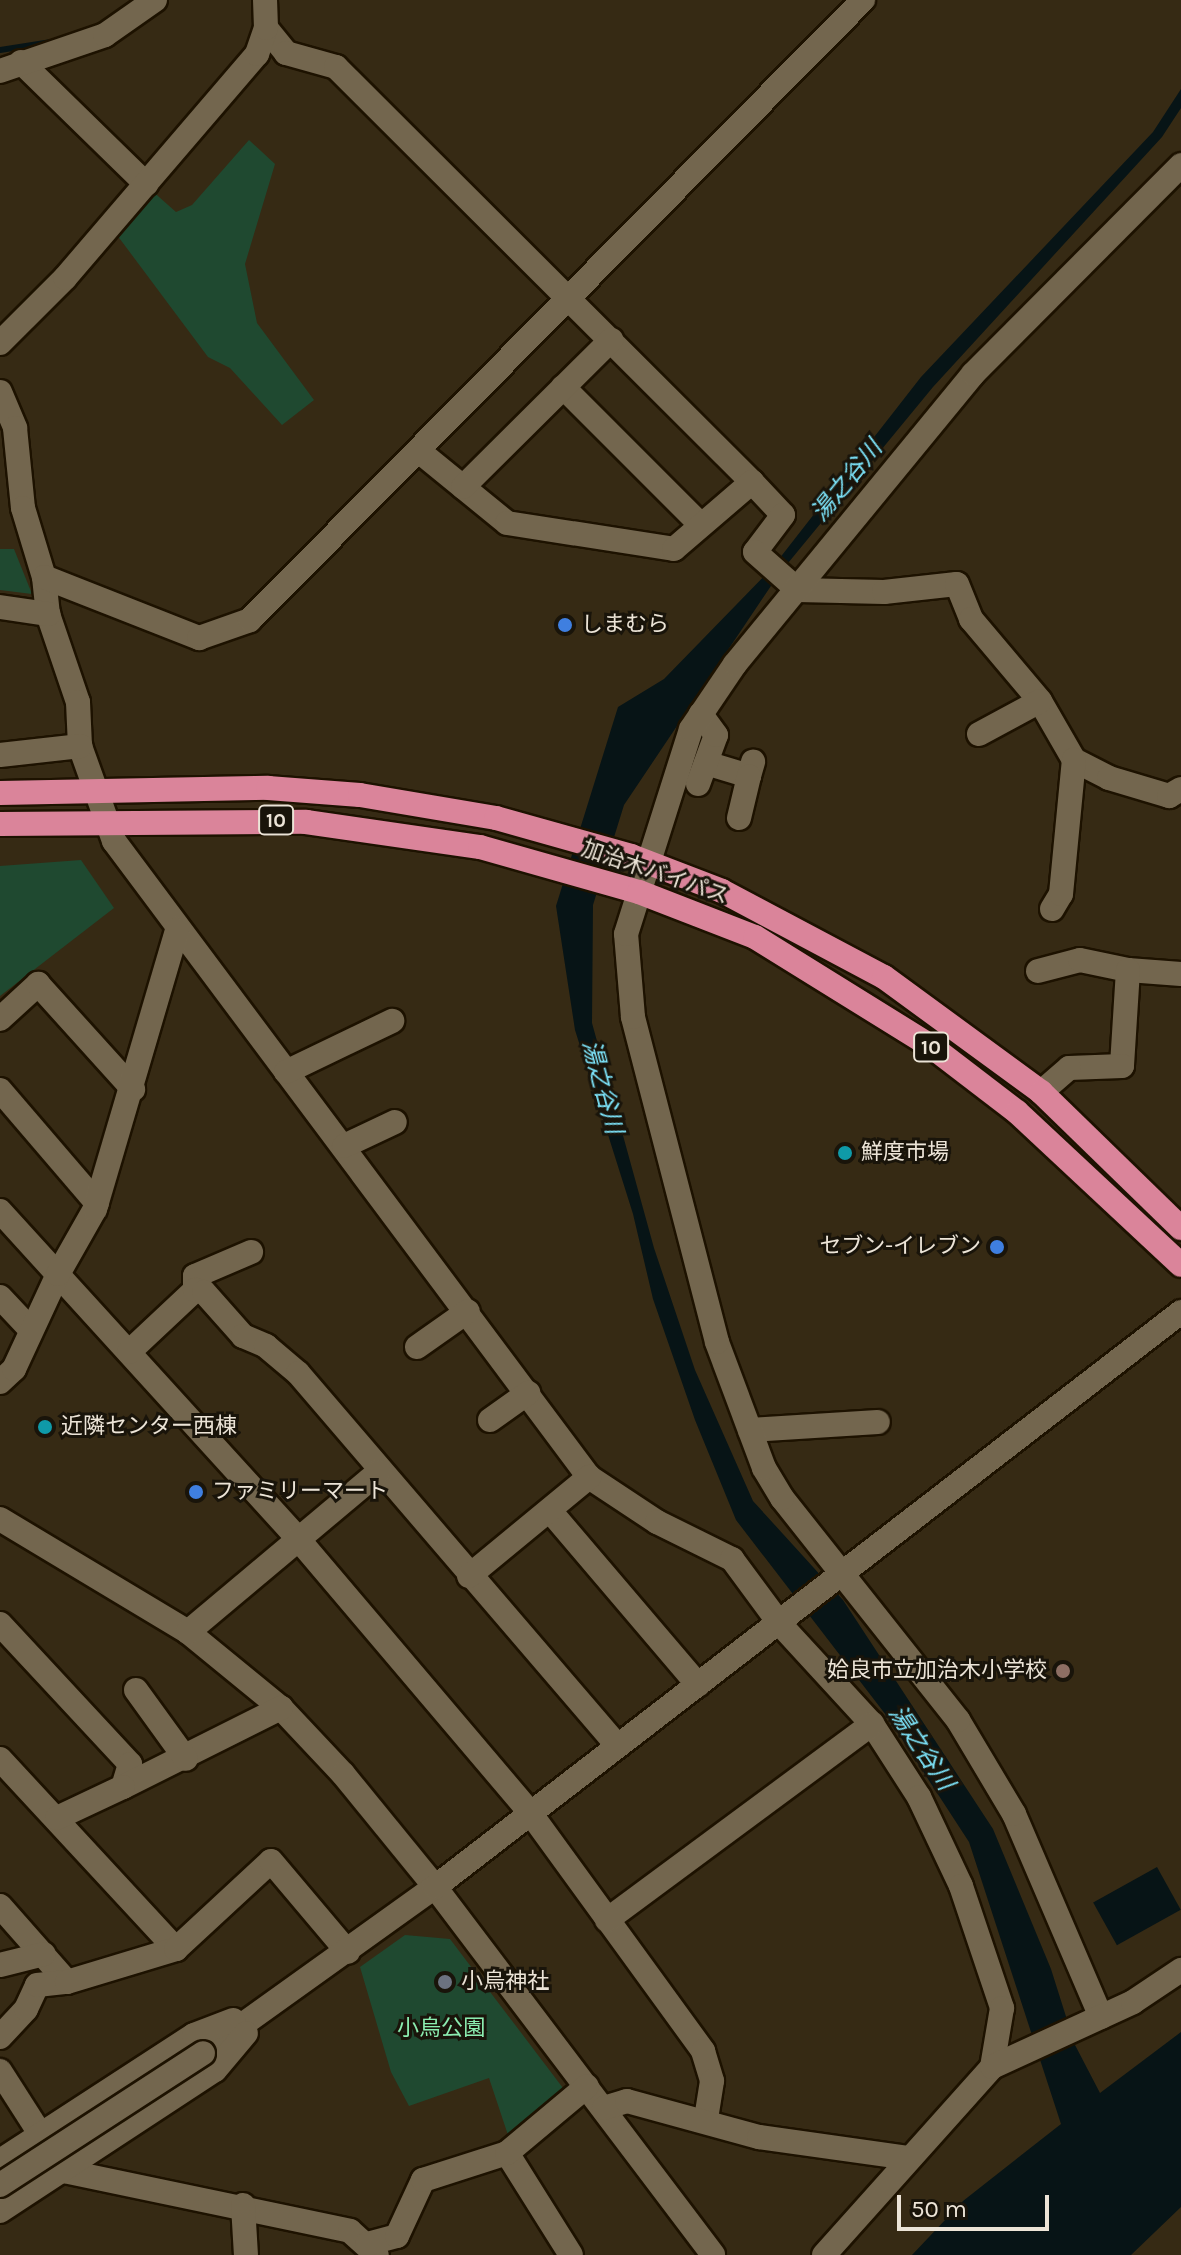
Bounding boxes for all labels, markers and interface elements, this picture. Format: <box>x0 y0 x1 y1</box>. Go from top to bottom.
water label: 湯之谷川 <box>806 435 888 527</box>
place label: しまむら <box>581 612 669 638</box>
marker: しまむら <box>556 616 574 634</box>
road number: 10 <box>258 804 294 836</box>
street label: 加治木バイパス <box>578 835 732 911</box>
road number: 10 <box>913 1031 949 1063</box>
water label: 湯之谷川 <box>576 1037 628 1137</box>
place label: 鮮度市場 <box>861 1140 949 1166</box>
marker: 鮮度市場 <box>836 1144 854 1162</box>
place label: セブン-イレブン <box>819 1234 981 1260</box>
marker: セブン-イレブン <box>988 1238 1006 1256</box>
place label: 近隣センター西棟 <box>61 1414 237 1440</box>
marker: 近隣センター西棟 <box>36 1418 54 1436</box>
place label: ファミリーマート <box>212 1479 388 1505</box>
marker: ファミリーマート <box>187 1483 205 1501</box>
place label: 姶良市立加治木小学校 <box>827 1658 1047 1684</box>
marker: 姶良市立加治木小学校 <box>1054 1662 1072 1680</box>
water label: 湯之谷川 <box>882 1700 960 1796</box>
place label: 小烏神社 <box>461 1969 549 1995</box>
marker: 小烏神社 <box>436 1973 454 1991</box>
park label: 小烏公園 <box>397 2016 485 2042</box>
scale bar <box>901 2179 1053 2229</box>
text: 50 m <box>911 2195 967 2223</box>

